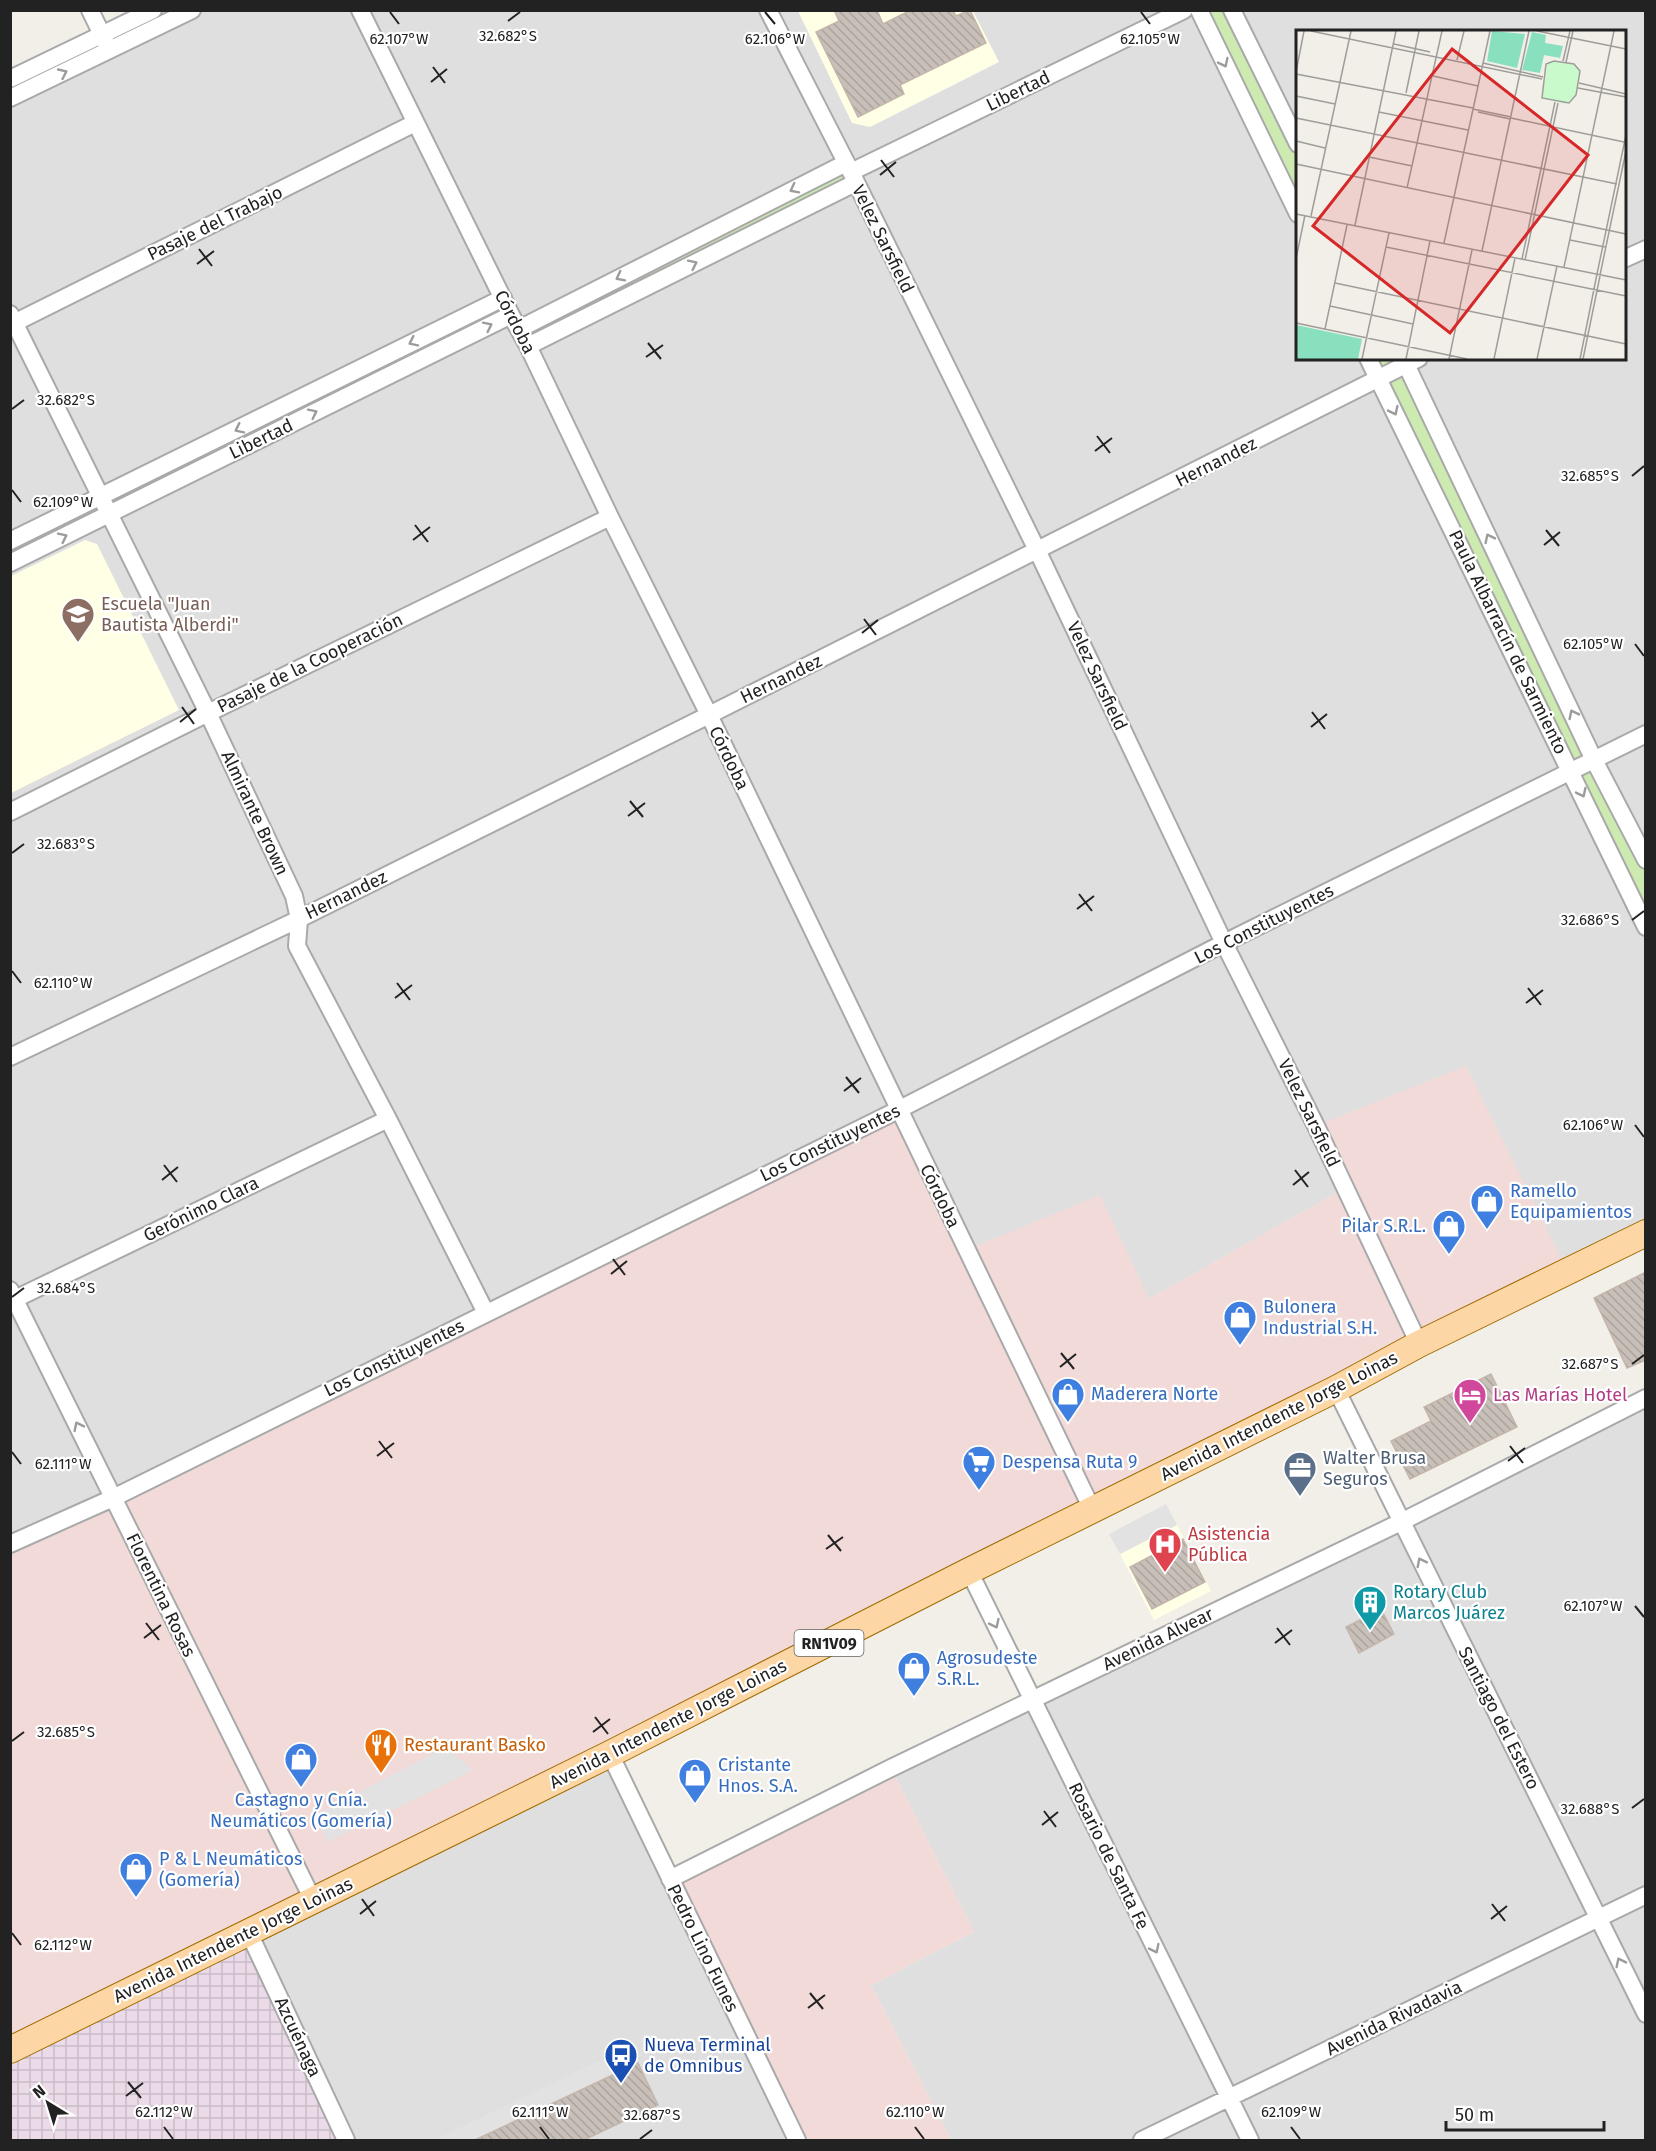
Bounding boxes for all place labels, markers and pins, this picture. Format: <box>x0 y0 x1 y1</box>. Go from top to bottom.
place label: Escuela "Juan Bautista Alberdi" <box>101 593 239 636</box>
school or university icon: Escuela "Juan Bautista Alberdi" <box>60 596 96 643</box>
place label: Ramello Equipamientos <box>1510 1180 1632 1223</box>
shop icon: Ramello Equipamientos <box>1469 1183 1505 1230</box>
shop icon: Pilar S.R.L. <box>1431 1208 1467 1255</box>
place label: Pilar S.R.L. <box>1341 1215 1426 1237</box>
place label: Bulonera Industrial S.H. <box>1263 1296 1377 1339</box>
shop icon: Bulonera Industrial S.H. <box>1222 1299 1258 1346</box>
shop icon: Maderera Norte <box>1050 1376 1086 1423</box>
hotel icon: Las Marías Hotel <box>1452 1377 1488 1424</box>
place label: Maderera Norte <box>1091 1383 1218 1405</box>
place label: Las Marías Hotel <box>1493 1384 1627 1406</box>
supermarket icon: Despensa Ruta 9 <box>961 1444 997 1491</box>
place label: Walter Brusa Seguros <box>1323 1447 1426 1490</box>
office icon: Walter Brusa Seguros <box>1282 1450 1318 1497</box>
place label: Despensa Ruta 9 <box>1002 1451 1137 1473</box>
place label: Asistencia Pública <box>1188 1523 1270 1566</box>
hospital icon: Asistencia Pública <box>1147 1526 1183 1573</box>
place label: Rotary Club Marcos Juárez <box>1393 1581 1505 1624</box>
building icon: Rotary Club Marcos Juárez <box>1352 1584 1388 1631</box>
place label: Agrosudeste S.R.L. <box>937 1647 1038 1690</box>
shop icon: Agrosudeste S.R.L. <box>896 1650 932 1697</box>
restaurant icon: Restaurant Basko <box>363 1727 399 1774</box>
place label: Restaurant Basko <box>404 1734 546 1756</box>
shop icon: Castagno y Cnía. Neumáticos (Gomería) <box>283 1741 319 1788</box>
place label: Cristante Hnos. S.A. <box>718 1754 798 1797</box>
shop icon: Cristante Hnos. S.A. <box>677 1757 713 1804</box>
place label: Castagno y Cnía. Neumáticos (Gomería) <box>210 1789 392 1832</box>
place label: P & L Neumáticos (Gomería) <box>159 1848 302 1891</box>
shop icon: P & L Neumáticos (Gomería) <box>118 1851 154 1898</box>
place label: Nueva Terminal de Omnibus <box>644 2034 771 2077</box>
bus stop icon: Nueva Terminal de Omnibus <box>603 2037 639 2084</box>

